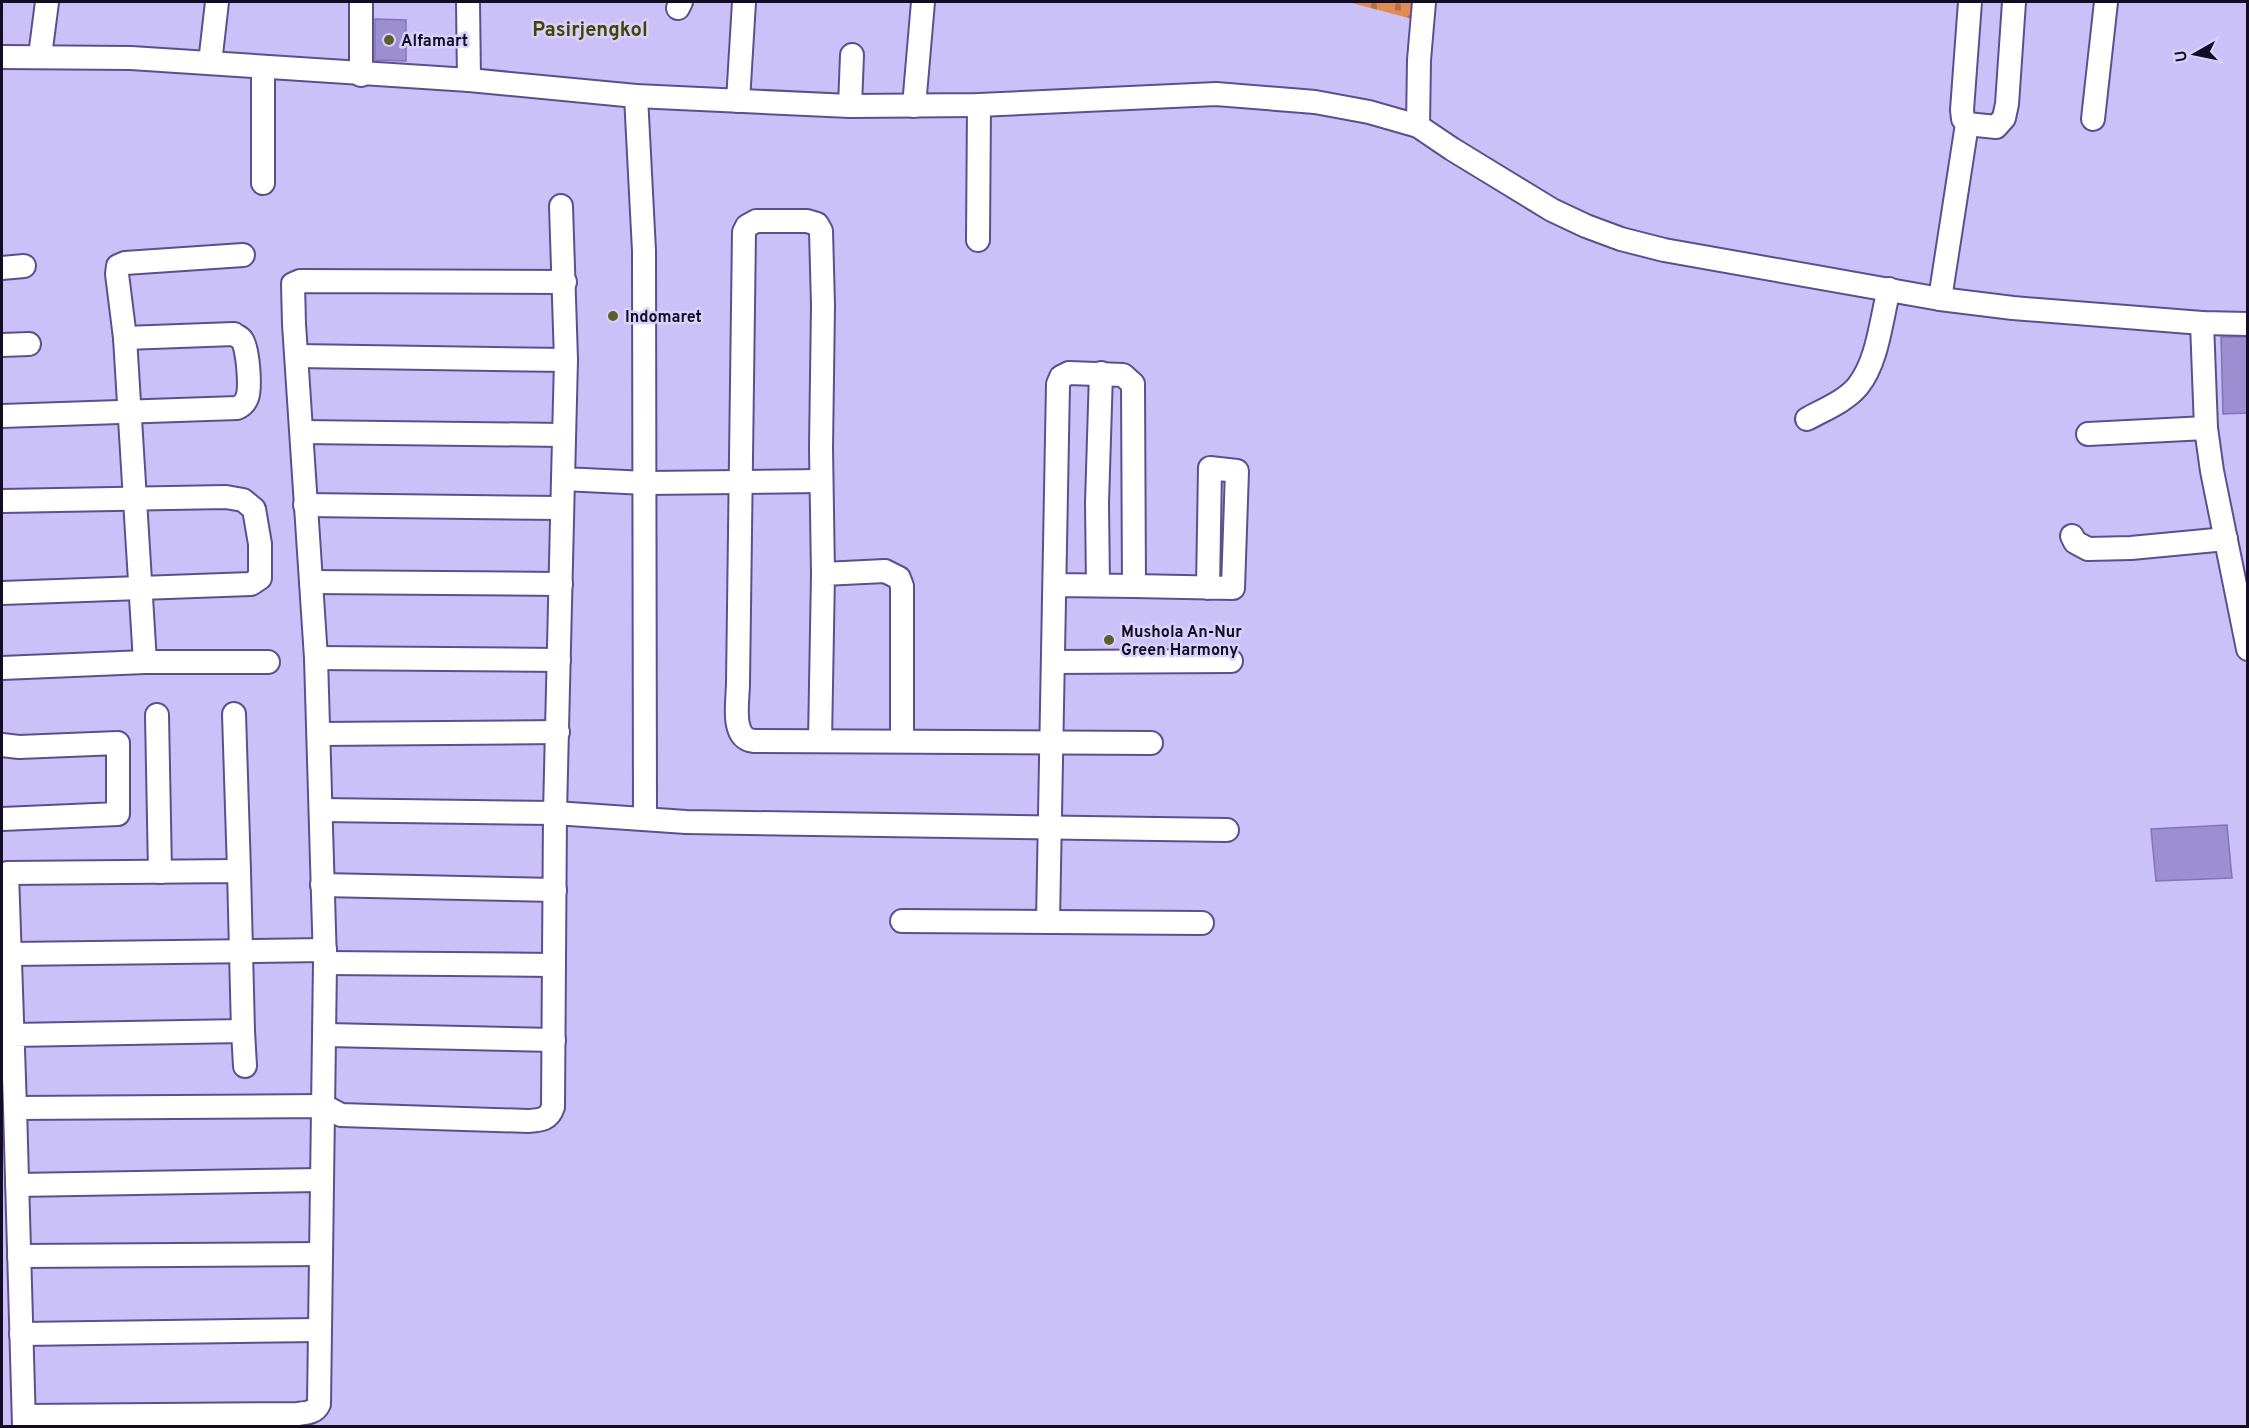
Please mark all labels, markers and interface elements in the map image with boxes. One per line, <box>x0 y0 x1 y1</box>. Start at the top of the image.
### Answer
district label: Pasirjengkol <box>532 18 648 44</box>
north arrow <box>2165 24 2225 84</box>
place label: Alfamart <box>401 32 468 52</box>
marker: Alfamart <box>382 33 396 47</box>
text: U <box>2171 49 2193 63</box>
place label: Indomaret <box>625 308 702 328</box>
marker: Indomaret <box>606 309 620 323</box>
place label: Mushola An-Nur Green Harmony <box>1121 623 1242 661</box>
marker: Mushola An-Nur Green Harmony <box>1102 633 1116 647</box>

